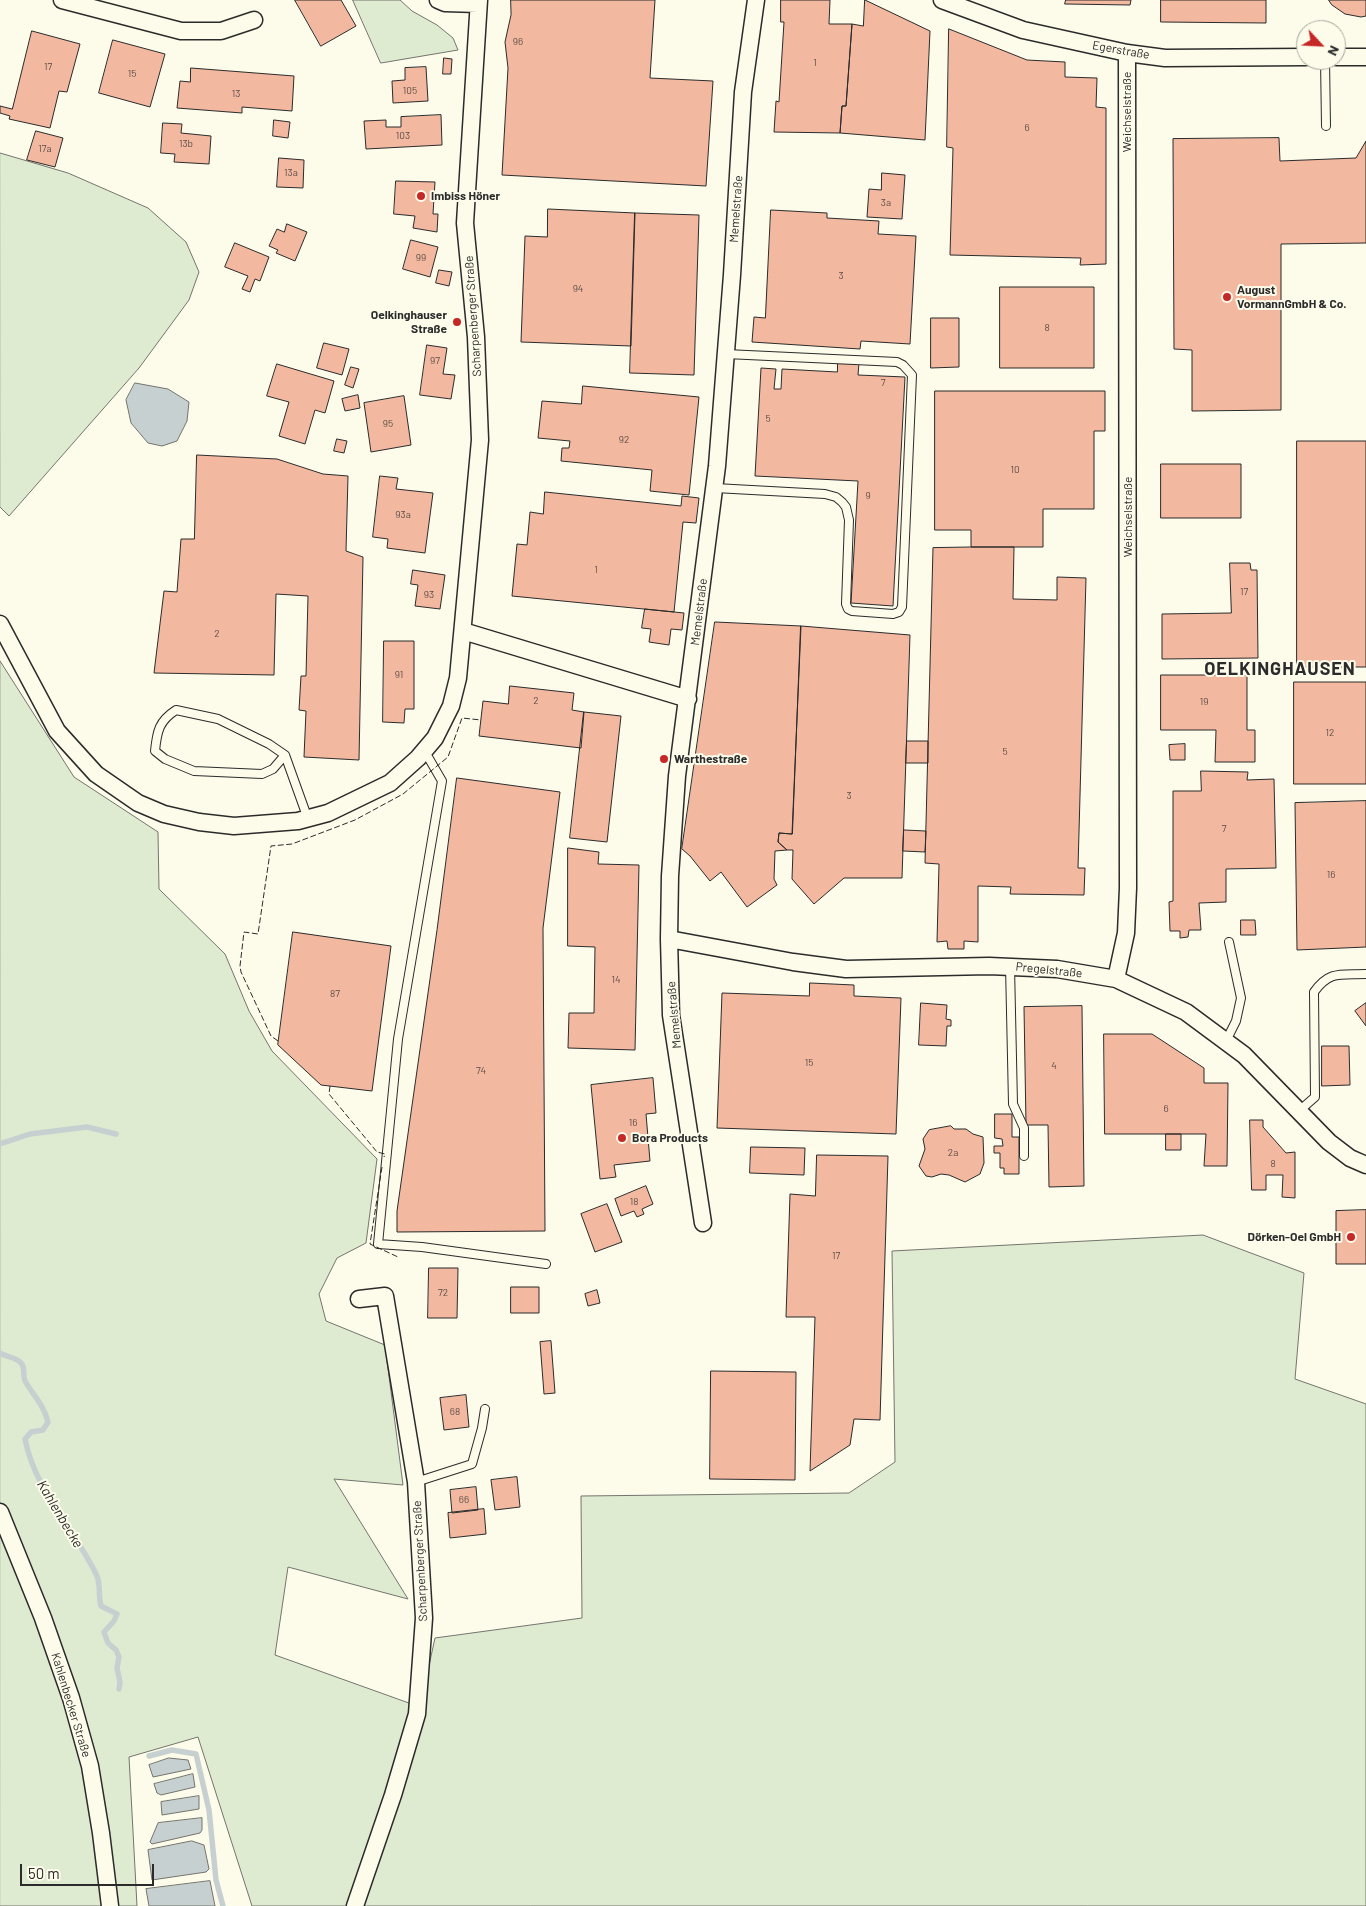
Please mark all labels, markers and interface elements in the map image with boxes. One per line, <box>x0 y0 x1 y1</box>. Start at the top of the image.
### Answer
north arrow <box>1296 20 1346 70</box>
house number: 96 <box>513 36 523 48</box>
street label: Egerstraße <box>1091 38 1151 62</box>
text: N <box>1324 43 1344 59</box>
house number: 1 <box>813 57 817 69</box>
house number: 17 <box>44 61 52 73</box>
house number: 15 <box>128 68 136 80</box>
street label: Weichselstraße <box>1120 72 1134 152</box>
house number: 105 <box>403 85 417 97</box>
house number: 13 <box>232 88 240 100</box>
house number: 6 <box>1024 122 1030 134</box>
house number: 103 <box>396 130 410 142</box>
house number: 13b <box>179 138 193 150</box>
house number: 17a <box>38 143 52 155</box>
house number: 13a <box>284 167 298 179</box>
street label: Memelstraße <box>726 175 746 243</box>
place label: Imbiss Höner <box>431 189 500 203</box>
marker: Imbiss Höner <box>415 190 427 202</box>
house number: 3a <box>881 197 891 209</box>
house number: 99 <box>416 252 426 264</box>
street label: Scharpenberger Straße <box>462 255 484 377</box>
house number: 3 <box>838 270 844 282</box>
house number: 94 <box>573 283 583 295</box>
place label: August VormannGmbH & Co. <box>1237 283 1346 311</box>
marker: August VormannGmbH & Co. <box>1221 291 1233 303</box>
place label: Oelkinghauser Straße <box>371 308 447 336</box>
marker: Oelkinghauser Straße <box>451 316 463 328</box>
house number: 8 <box>1044 322 1050 334</box>
house number: 97 <box>430 355 440 367</box>
house number: 7 <box>881 377 885 389</box>
house number: 5 <box>765 413 771 425</box>
house number: 95 <box>383 418 393 430</box>
house number: 92 <box>619 434 629 446</box>
house number: 10 <box>1010 464 1020 476</box>
street label: Weichselstraße <box>1121 477 1135 557</box>
house number: 9 <box>865 490 871 502</box>
house number: 93a <box>395 509 411 521</box>
house number: 1 <box>594 564 598 576</box>
street label: Memelstraße <box>688 578 710 646</box>
house number: 17 <box>1240 586 1248 598</box>
house number: 93 <box>424 589 434 601</box>
house number: 2 <box>214 628 220 640</box>
district label: OELKINGHAUSEN <box>1203 658 1357 680</box>
house number: 91 <box>395 669 403 681</box>
house number: 2 <box>533 695 539 707</box>
house number: 19 <box>1200 696 1208 708</box>
house number: 12 <box>1326 727 1334 739</box>
house number: 5 <box>1002 746 1008 758</box>
place label: Warthestraße <box>674 752 747 766</box>
marker: Warthestraße <box>658 753 670 765</box>
house number: 3 <box>846 790 852 802</box>
house number: 7 <box>1222 823 1226 835</box>
house number: 16 <box>1327 869 1335 881</box>
street label: Pregelstraße <box>1015 959 1083 981</box>
house number: 14 <box>611 974 621 986</box>
street label: Memelstraße <box>664 981 684 1049</box>
house number: 87 <box>330 988 340 1000</box>
house number: 15 <box>805 1057 813 1069</box>
house number: 4 <box>1051 1060 1057 1072</box>
house number: 74 <box>476 1065 486 1077</box>
house number: 6 <box>1163 1103 1169 1115</box>
house number: 16 <box>629 1117 637 1129</box>
place label: Bora Products <box>632 1131 708 1145</box>
marker: Bora Products <box>616 1132 628 1144</box>
house number: 2a <box>948 1147 958 1159</box>
house number: 8 <box>1270 1158 1276 1170</box>
house number: 18 <box>630 1196 638 1208</box>
place label: Dörken-Oel GmbH <box>1248 1230 1341 1244</box>
marker: Dörken-Oel GmbH <box>1345 1231 1357 1243</box>
house number: 17 <box>832 1250 840 1262</box>
house number: 72 <box>438 1287 448 1299</box>
house number: 68 <box>450 1406 460 1418</box>
water label: Kahlenbecke <box>33 1477 87 1551</box>
house number: 66 <box>459 1494 469 1506</box>
street label: Scharpenberger Straße <box>410 1500 430 1622</box>
street label: Kahlenbecker Straße <box>48 1651 94 1759</box>
scale bar <box>22 1854 156 1886</box>
text: 50 m <box>28 1864 60 1882</box>

